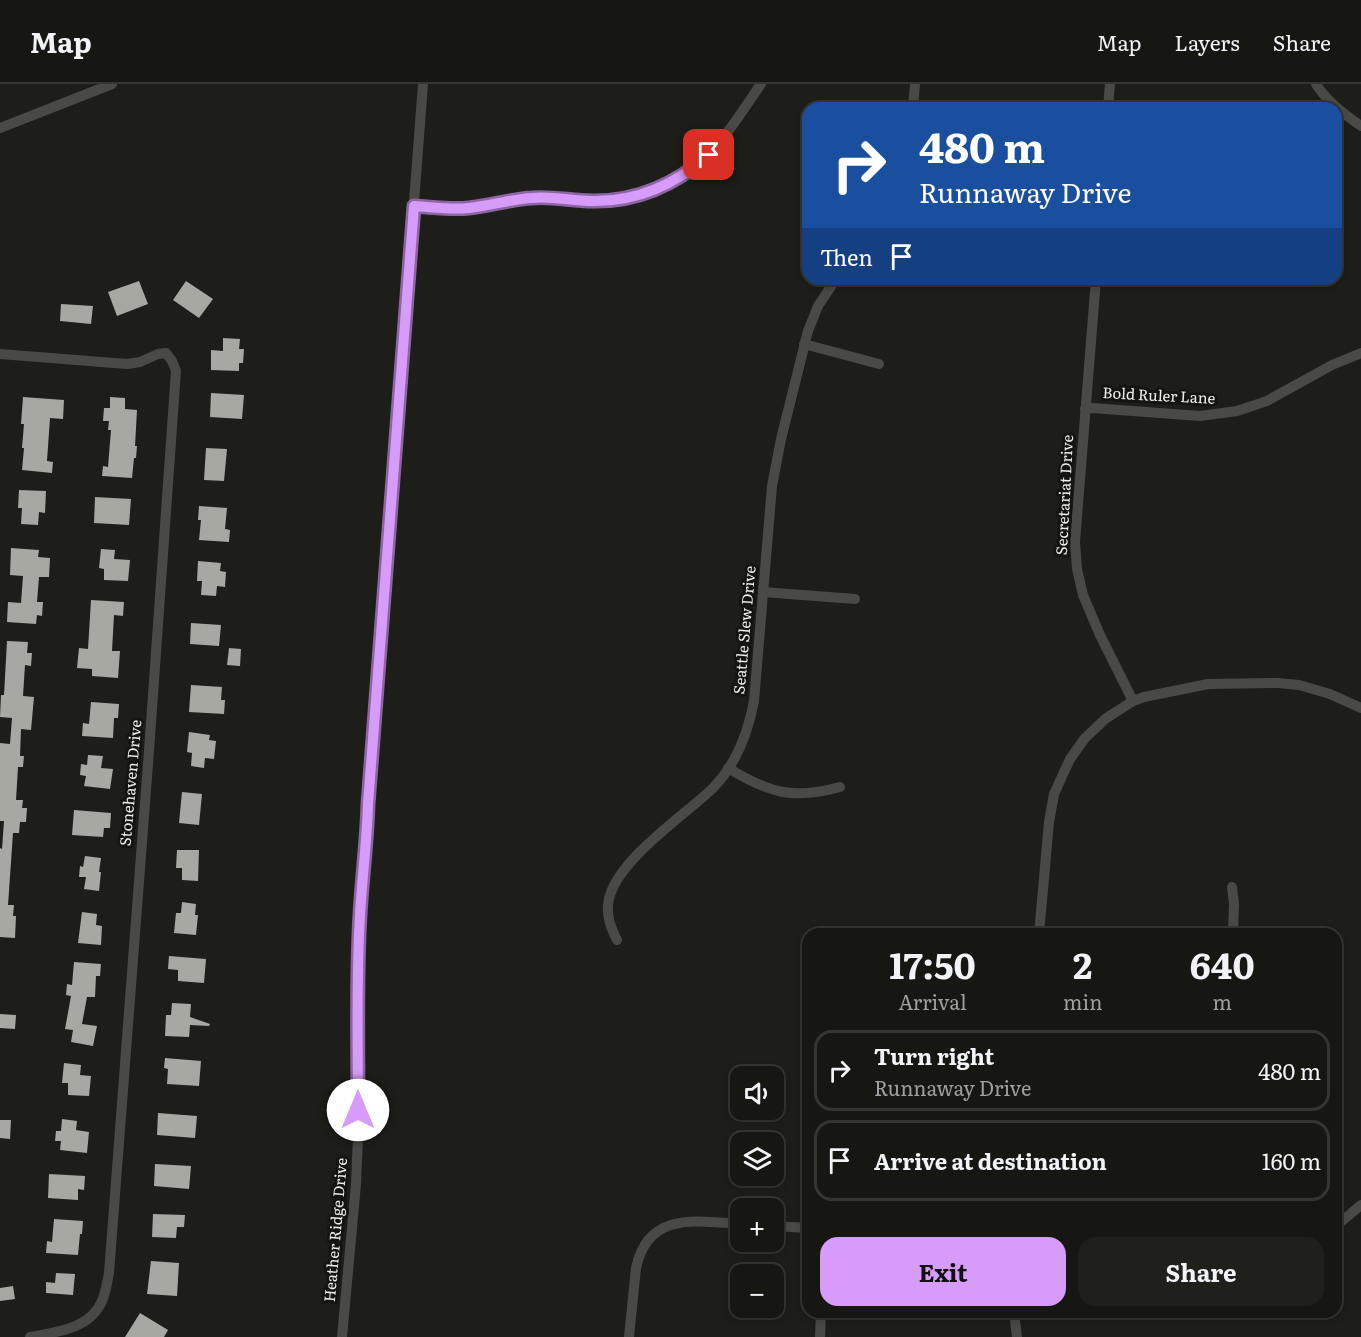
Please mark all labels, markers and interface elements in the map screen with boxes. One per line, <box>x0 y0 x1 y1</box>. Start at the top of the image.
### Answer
text: Map <box>30 20 92 62</box>
text: Map <box>1097 26 1142 57</box>
text: Layers <box>1175 26 1240 57</box>
text: Share <box>1273 26 1331 57</box>
text: 480 m <box>919 114 1045 176</box>
icon: right <box>820 126 898 204</box>
pin <box>683 129 734 180</box>
icon: arrive <box>692 138 725 171</box>
text: Runnaway Drive <box>919 171 1131 211</box>
text: Then <box>820 240 873 273</box>
icon: arrive <box>885 240 918 273</box>
street label: Bold Ruler Lane <box>1102 380 1216 409</box>
street label: Secretariat Drive <box>1049 434 1078 556</box>
street label: Seattle Slew Drive <box>726 564 761 695</box>
street label: Stonehaven Drive <box>113 719 147 847</box>
text: 17:50 <box>889 937 976 990</box>
text: 2 <box>1073 937 1092 990</box>
text: 640 <box>1190 937 1255 990</box>
text: Arrival <box>898 986 967 1016</box>
text: min <box>1063 986 1102 1016</box>
text: m <box>1212 986 1232 1016</box>
text: Turn right <box>874 1039 994 1072</box>
icon: right <box>823 1054 856 1087</box>
text: 480 m <box>1258 1054 1321 1087</box>
map controls <box>730 1066 784 1318</box>
button: sound <box>730 1066 784 1120</box>
text: Runnaway Drive <box>874 1072 1031 1102</box>
position arrow <box>326 1078 390 1142</box>
button: layers <box>730 1132 784 1186</box>
icon: arrive <box>823 1144 856 1177</box>
text: Arrive at destination <box>874 1144 1107 1177</box>
text: 160 m <box>1262 1144 1321 1177</box>
street label: Heather Ridge Drive <box>317 1157 352 1303</box>
button: + <box>730 1198 784 1252</box>
button: Exit <box>820 1237 1066 1306</box>
button: Share <box>1078 1237 1324 1306</box>
button: − <box>730 1264 784 1318</box>

